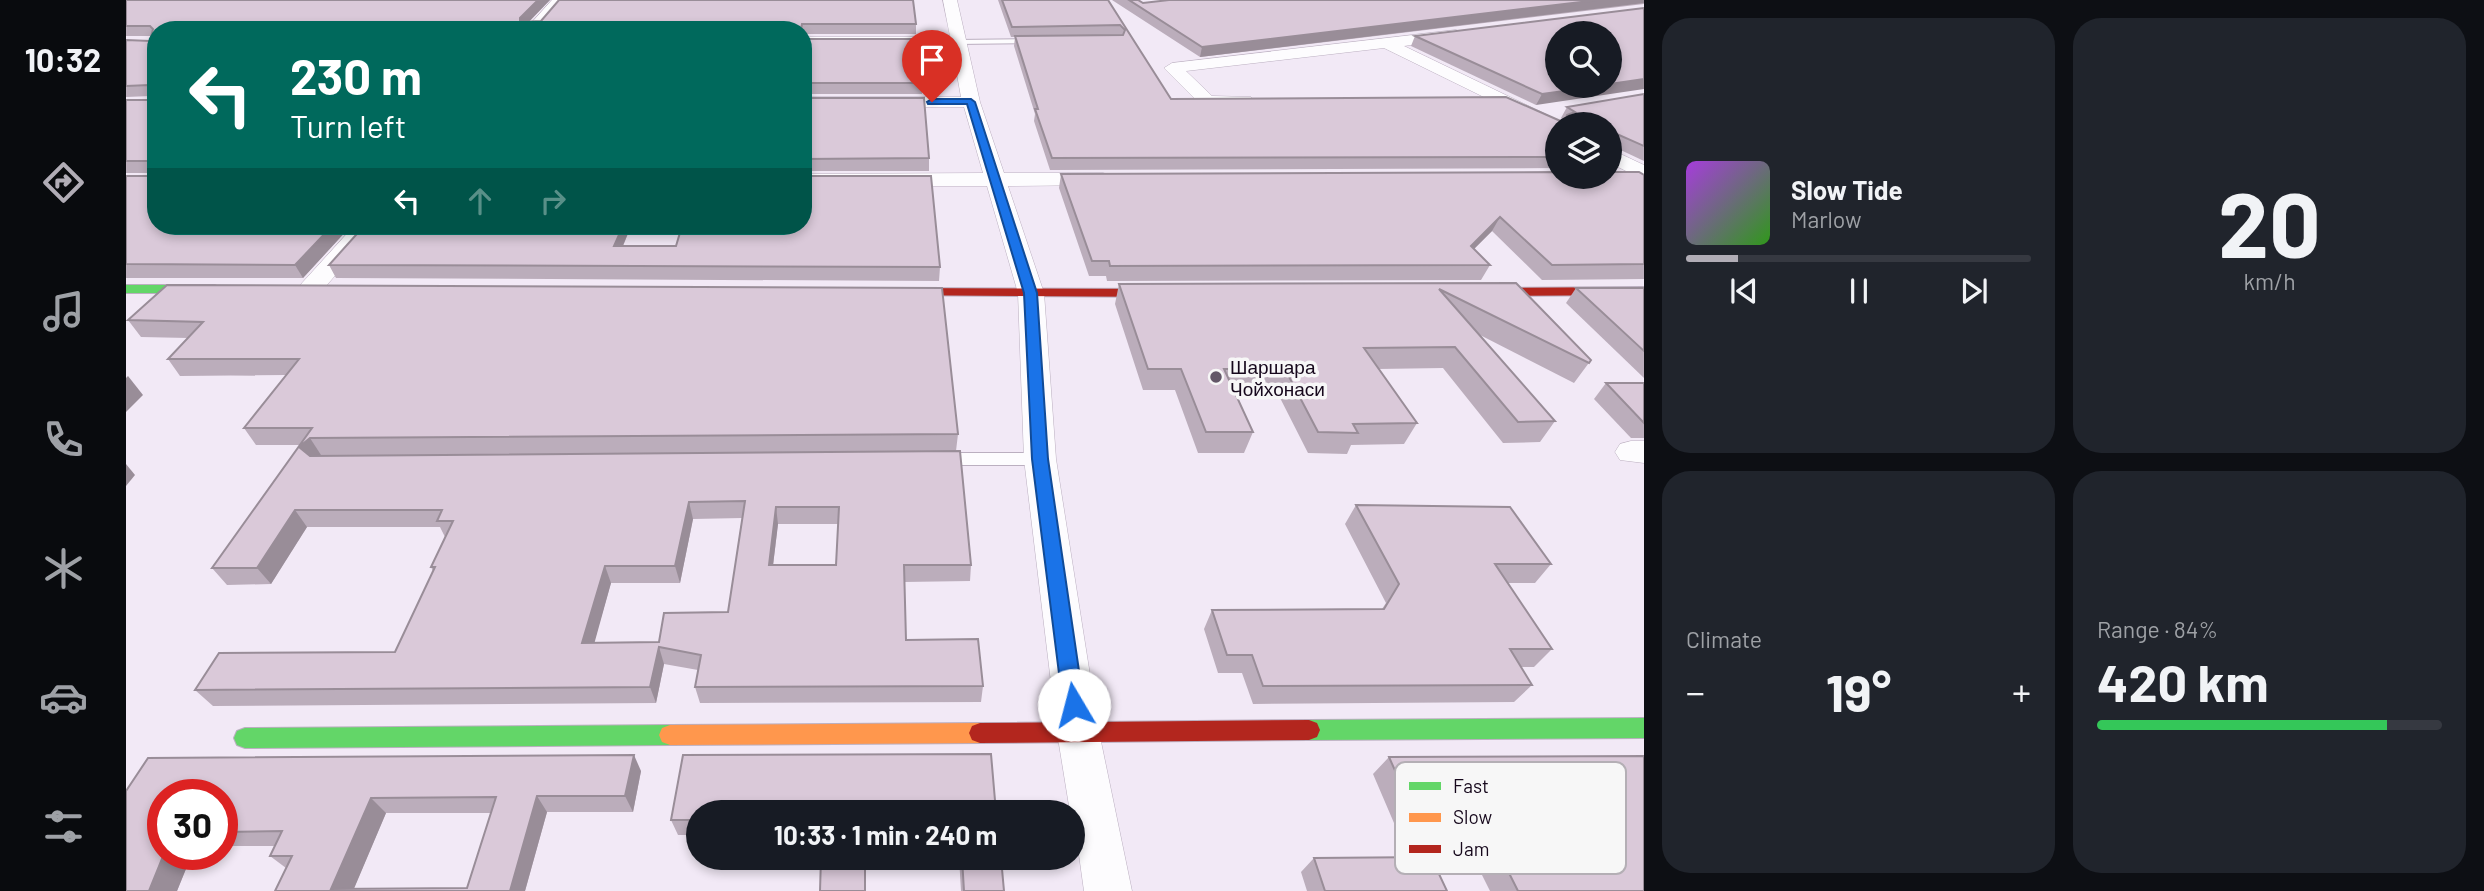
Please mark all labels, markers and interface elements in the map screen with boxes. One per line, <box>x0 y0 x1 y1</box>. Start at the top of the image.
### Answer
map controls <box>1545 21 1622 189</box>
button: search <box>1545 21 1622 98</box>
pin <box>902 30 962 102</box>
text: 10:32 <box>25 40 101 78</box>
icon: arrive <box>913 41 951 79</box>
text: 230 m <box>290 46 422 105</box>
icon: left <box>175 49 266 140</box>
text: Turn left <box>290 106 407 144</box>
button: layers <box>1545 112 1622 189</box>
icon: directions <box>39 158 88 207</box>
text: 20 <box>2218 167 2321 276</box>
text: Slow Tide <box>1791 174 1903 205</box>
icon: left <box>388 182 426 220</box>
icon: ahead <box>461 182 499 220</box>
icon: right <box>534 182 572 220</box>
text: Marlow <box>1791 205 1862 233</box>
text: km/h <box>2243 267 2296 295</box>
icon: previous <box>1725 272 1763 310</box>
icon: pause <box>1840 272 1878 310</box>
icon: next <box>1955 272 1993 310</box>
icon: music <box>39 287 88 336</box>
place label: Шаршара Чойхонаси <box>1230 355 1325 400</box>
marker: Шаршара Чойхонаси <box>1208 369 1224 385</box>
icon: phone <box>39 415 88 464</box>
icon: climate <box>39 544 88 593</box>
text: Range · 84% <box>2097 615 2218 643</box>
text: Climate <box>1686 625 1762 653</box>
text: 420 km <box>2097 650 2269 712</box>
text: 19° <box>1826 660 1891 722</box>
position arrow <box>1037 668 1111 742</box>
text: − <box>1686 668 1705 714</box>
text: + <box>2012 668 2031 714</box>
icon: car <box>39 673 88 722</box>
legend <box>1395 762 1626 874</box>
text: Fast <box>1453 774 1489 797</box>
speed limit sign: 30 <box>147 779 238 870</box>
icon: filters <box>39 802 88 851</box>
text: Slow <box>1453 805 1492 828</box>
text: 10:33 · 1 min · 240 m <box>774 819 997 850</box>
text: Jam <box>1453 837 1489 860</box>

